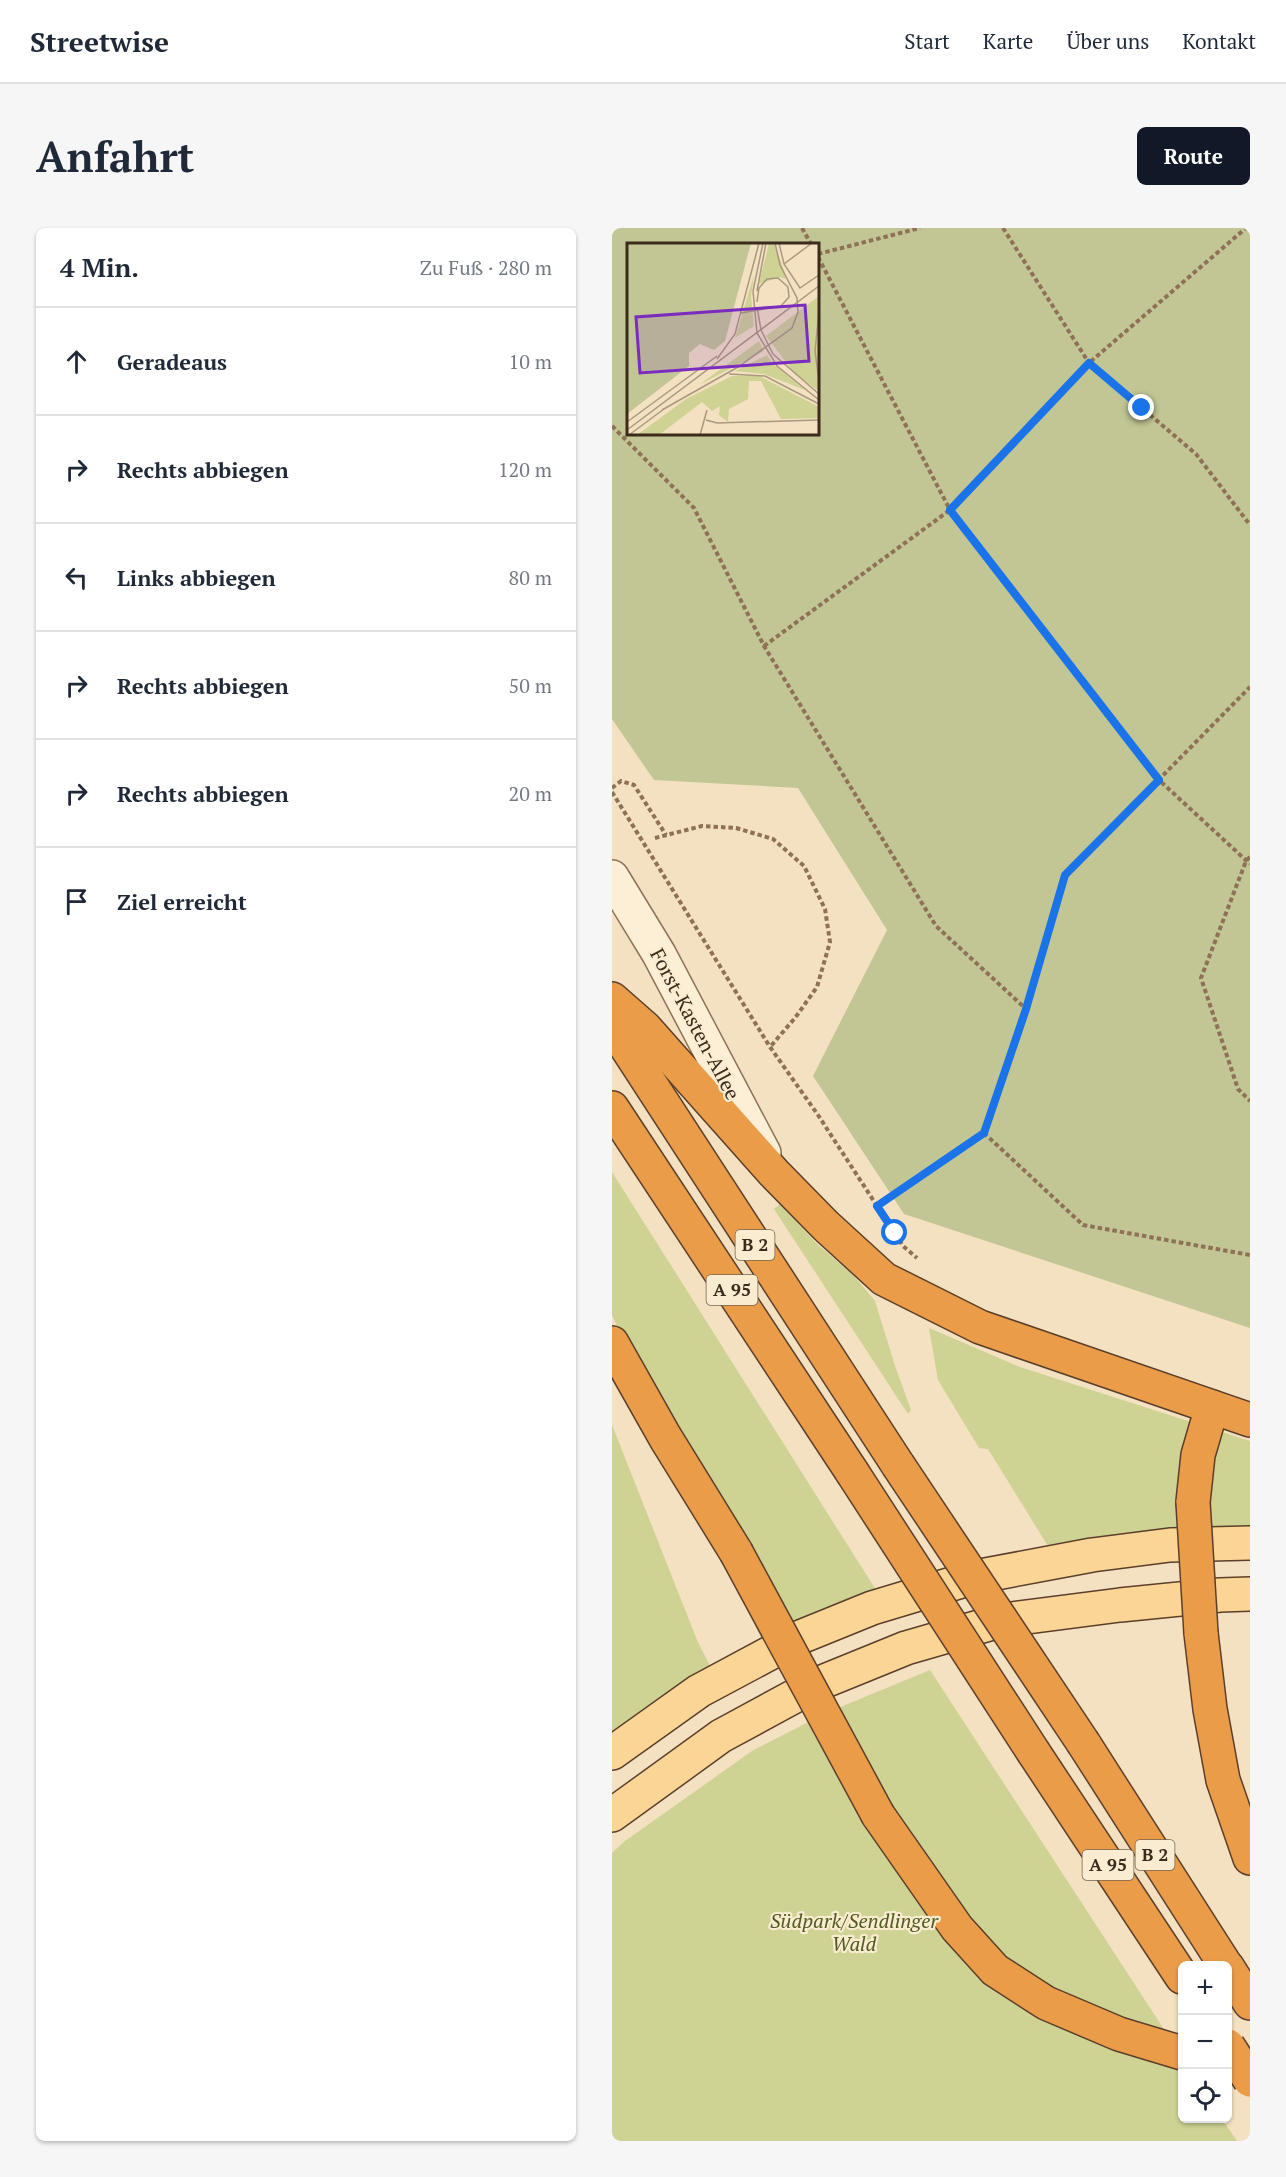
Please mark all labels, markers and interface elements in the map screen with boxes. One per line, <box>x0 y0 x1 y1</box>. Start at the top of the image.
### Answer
text: Streetwise <box>30 23 169 60</box>
text: Start <box>904 27 950 55</box>
text: Karte <box>983 27 1033 55</box>
text: Über uns <box>1066 27 1149 55</box>
text: Kontakt <box>1182 27 1256 55</box>
button: Route <box>1137 127 1250 185</box>
text: Anfahrt <box>36 128 194 184</box>
inset map <box>627 243 819 435</box>
text: 4 Min. <box>60 250 139 284</box>
text: Zu Fuß · 280 m <box>420 254 552 281</box>
icon: ahead <box>60 345 93 378</box>
text: Geradeaus <box>117 347 227 376</box>
text: 10 m <box>509 348 552 375</box>
route end <box>1128 394 1154 420</box>
icon: right <box>60 453 93 486</box>
text: Rechts abbiegen <box>117 455 289 484</box>
text: 120 m <box>498 456 552 483</box>
icon: left <box>60 561 93 594</box>
text: Links abbiegen <box>117 563 276 592</box>
text: 80 m <box>509 564 552 591</box>
icon: right <box>60 669 93 702</box>
text: Rechts abbiegen <box>117 671 289 700</box>
text: 50 m <box>509 672 552 699</box>
icon: right <box>60 777 93 810</box>
text: Rechts abbiegen <box>117 779 289 808</box>
text: 20 m <box>509 780 552 807</box>
icon: arrive <box>60 885 93 918</box>
text: Ziel erreicht <box>117 887 247 916</box>
street label: Forst-Kasten-Allee <box>644 943 747 1104</box>
route start <box>881 1219 907 1245</box>
road number: B 2 <box>736 1230 774 1260</box>
road number: A 95 <box>706 1275 758 1305</box>
road number: B 2 <box>1136 1840 1174 1870</box>
road number: A 95 <box>1082 1850 1134 1880</box>
park label: Südpark/Sendlinger Wald <box>770 1907 939 1957</box>
map controls <box>1178 1961 1232 2123</box>
button: + <box>1178 1961 1232 2015</box>
button: − <box>1178 2015 1232 2069</box>
button: locate <box>1178 2069 1232 2123</box>

